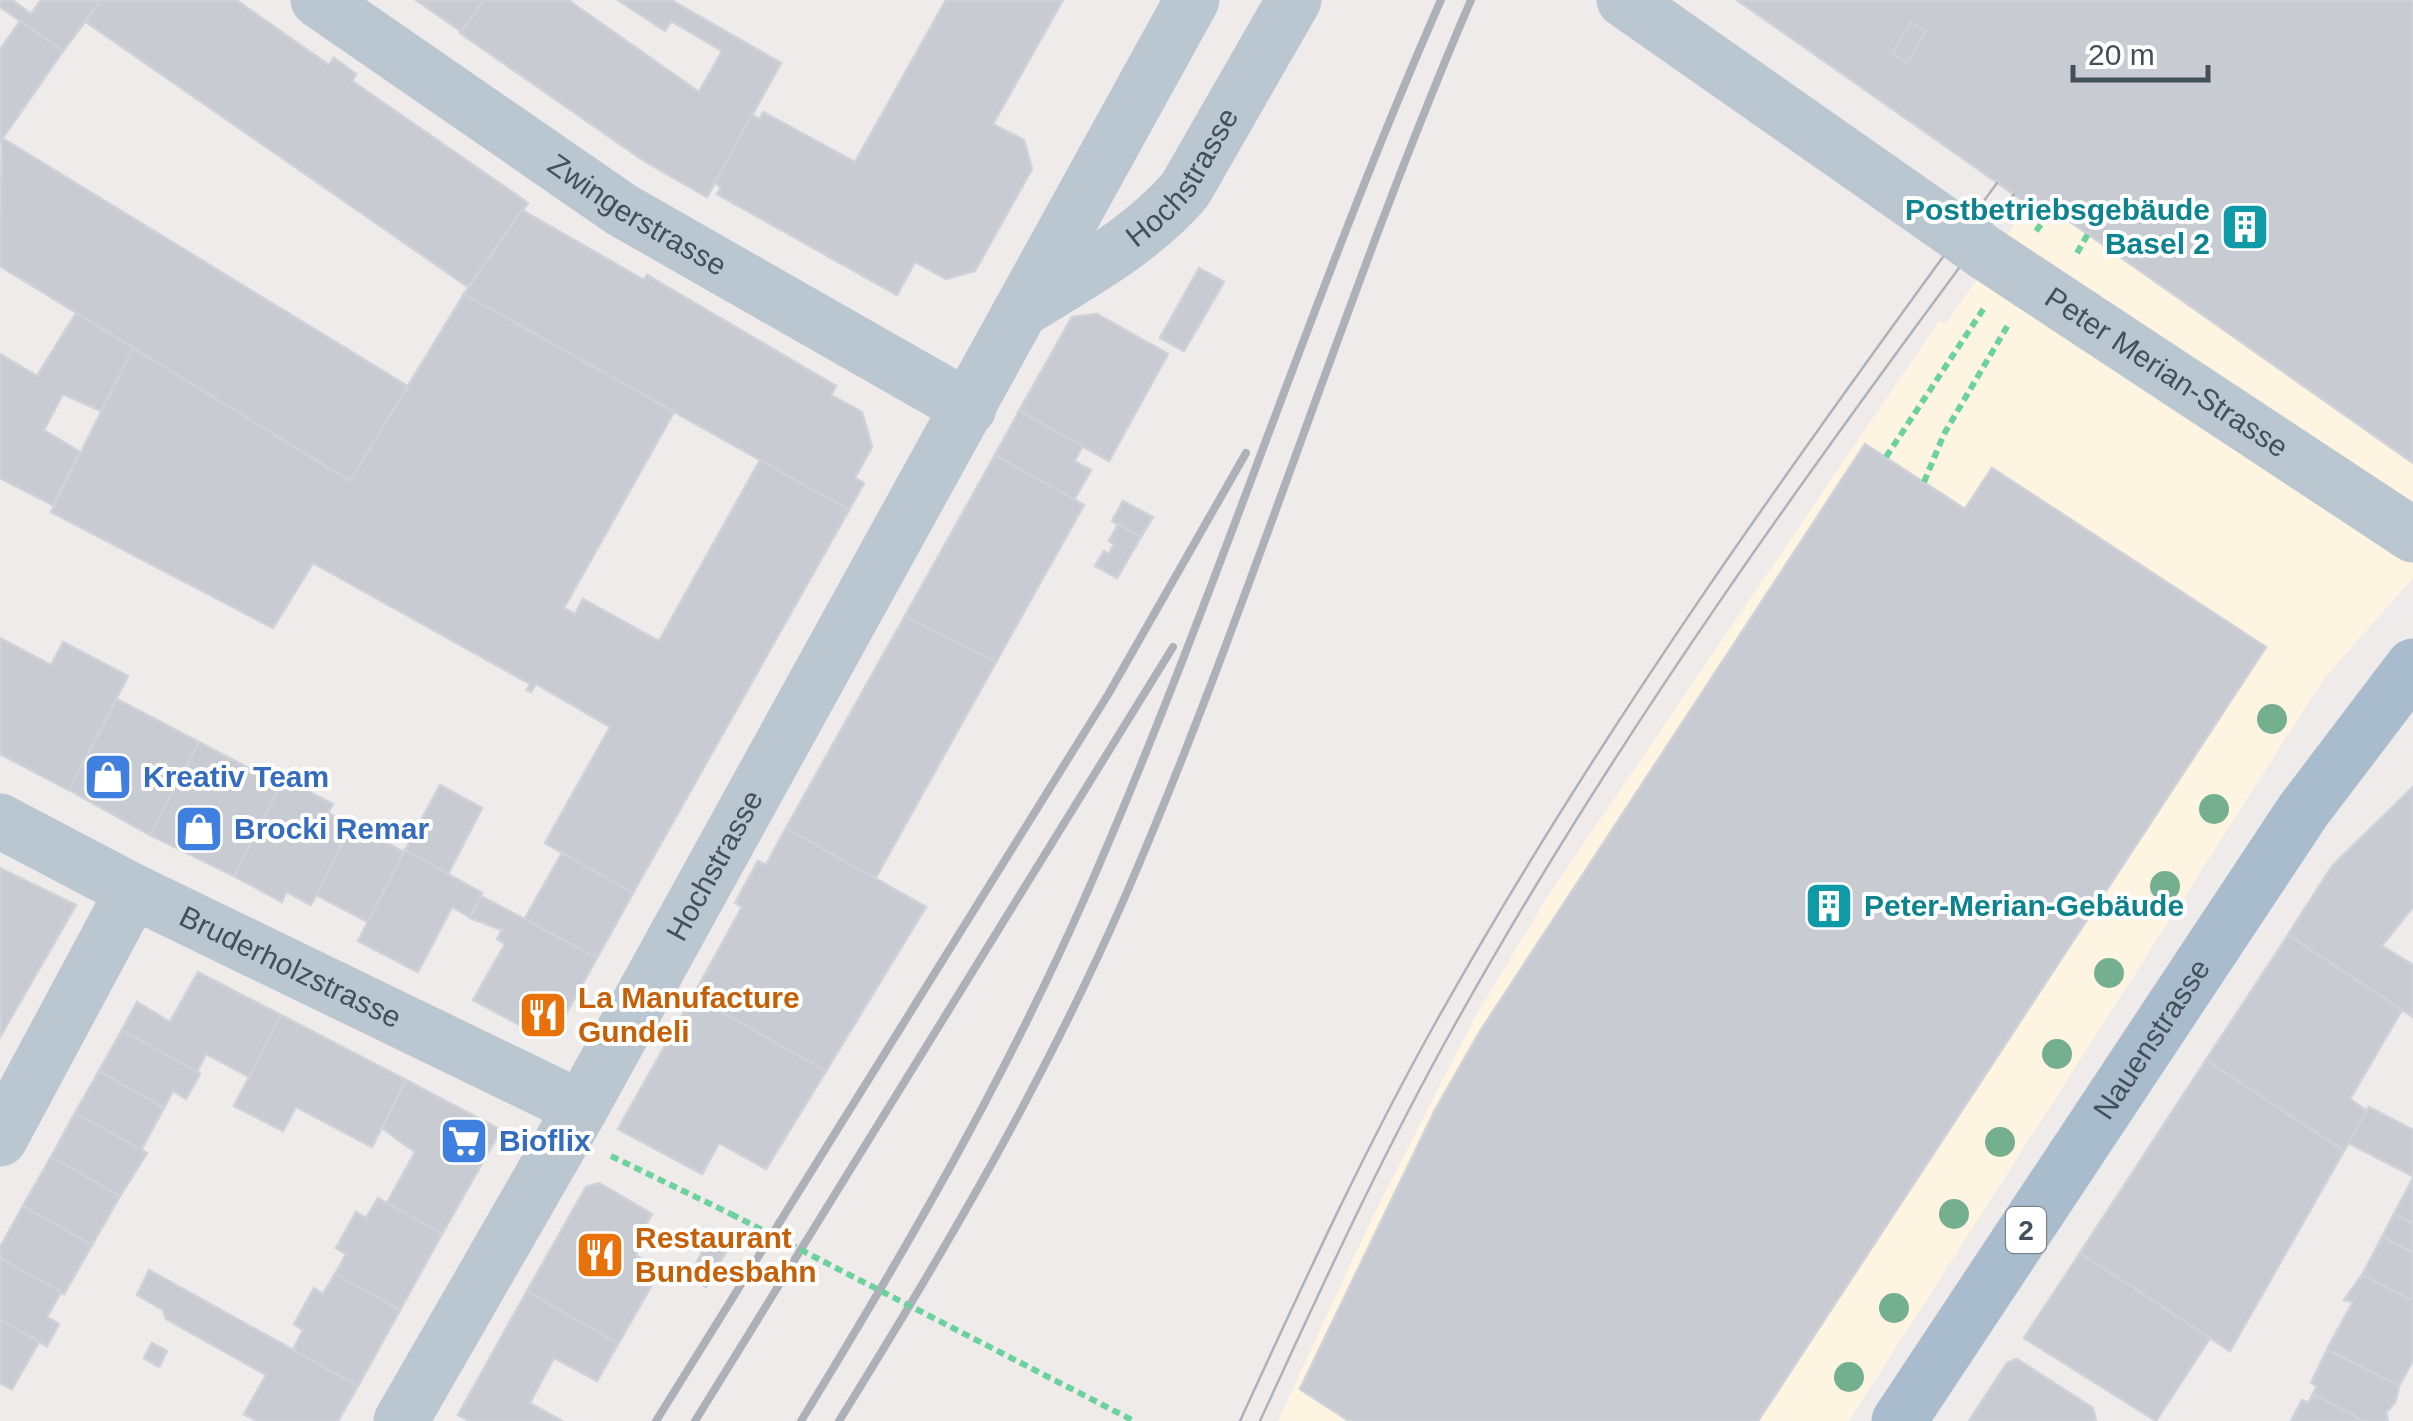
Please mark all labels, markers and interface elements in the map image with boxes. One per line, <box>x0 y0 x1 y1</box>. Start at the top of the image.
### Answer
scale bar <box>2073 20 2208 82</box>
text: 20 m <box>2088 38 2155 71</box>
street label: Hochstrasse <box>1119 102 1245 253</box>
street label: Zwingerstrasse <box>542 147 732 282</box>
place label: Postbetriebsgebäude Basel 2 <box>1905 193 2210 260</box>
building icon: Postbetriebsgebäude Basel 2 <box>2219 201 2271 253</box>
street label: Peter Merian-Strasse <box>2039 280 2294 464</box>
shop icon: Kreativ Team <box>82 751 134 803</box>
place label: Kreativ Team <box>143 760 329 793</box>
street label: Hochstrasse <box>660 784 769 946</box>
shop icon: Brocki Remar <box>173 803 225 855</box>
place label: Brocki Remar <box>234 812 429 845</box>
building icon: Peter-Merian-Gebäude <box>1803 880 1855 932</box>
place label: Peter-Merian-Gebäude <box>1864 889 2184 922</box>
street label: Bruderholzstrasse <box>174 899 406 1034</box>
street label: Nauenstrasse <box>2087 953 2216 1125</box>
place label: La Manufacture Gundeli <box>578 981 800 1048</box>
restaurant icon: La Manufacture Gundeli <box>517 989 569 1041</box>
supermarket icon: Bioflix <box>438 1115 490 1167</box>
place label: Bioflix <box>499 1124 591 1157</box>
road number: 2 <box>2006 1207 2046 1253</box>
place label: Restaurant Bundesbahn <box>635 1221 817 1288</box>
restaurant icon: Restaurant Bundesbahn <box>574 1229 626 1281</box>

